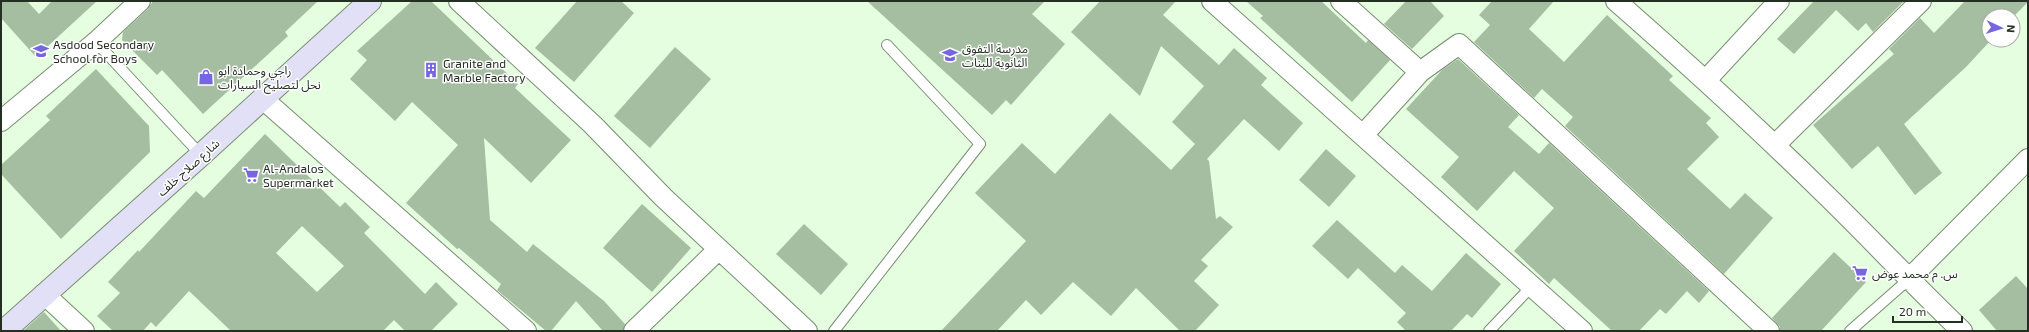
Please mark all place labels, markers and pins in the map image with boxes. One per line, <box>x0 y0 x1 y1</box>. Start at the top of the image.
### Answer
place label: Asdood Secondary School for Boys <box>53 37 155 65</box>
place label: مدرسة التفوق الثانوية للبنات <box>962 41 1028 70</box>
school or university icon: Asdood Secondary School for Boys <box>32 42 50 60</box>
school or university icon: مدرسة التفوق الثانوية للبنات <box>941 46 959 64</box>
place label: Granite and Marble Factory <box>443 56 526 84</box>
building icon: Granite and Marble Factory <box>422 61 440 79</box>
place label: راجي وحمادة ابو نحل لتصليح السيارات <box>218 63 321 94</box>
shop icon: راجي وحمادة ابو نحل لتصليح السيارات <box>197 68 215 86</box>
place label: Al-Andalos Supermarket <box>263 161 334 189</box>
supermarket icon: Al-Andalos Supermarket <box>242 166 260 184</box>
supermarket icon: س. م محمد عوض <box>1851 264 1869 282</box>
place label: س. م محمد عوض <box>1872 266 1958 283</box>

